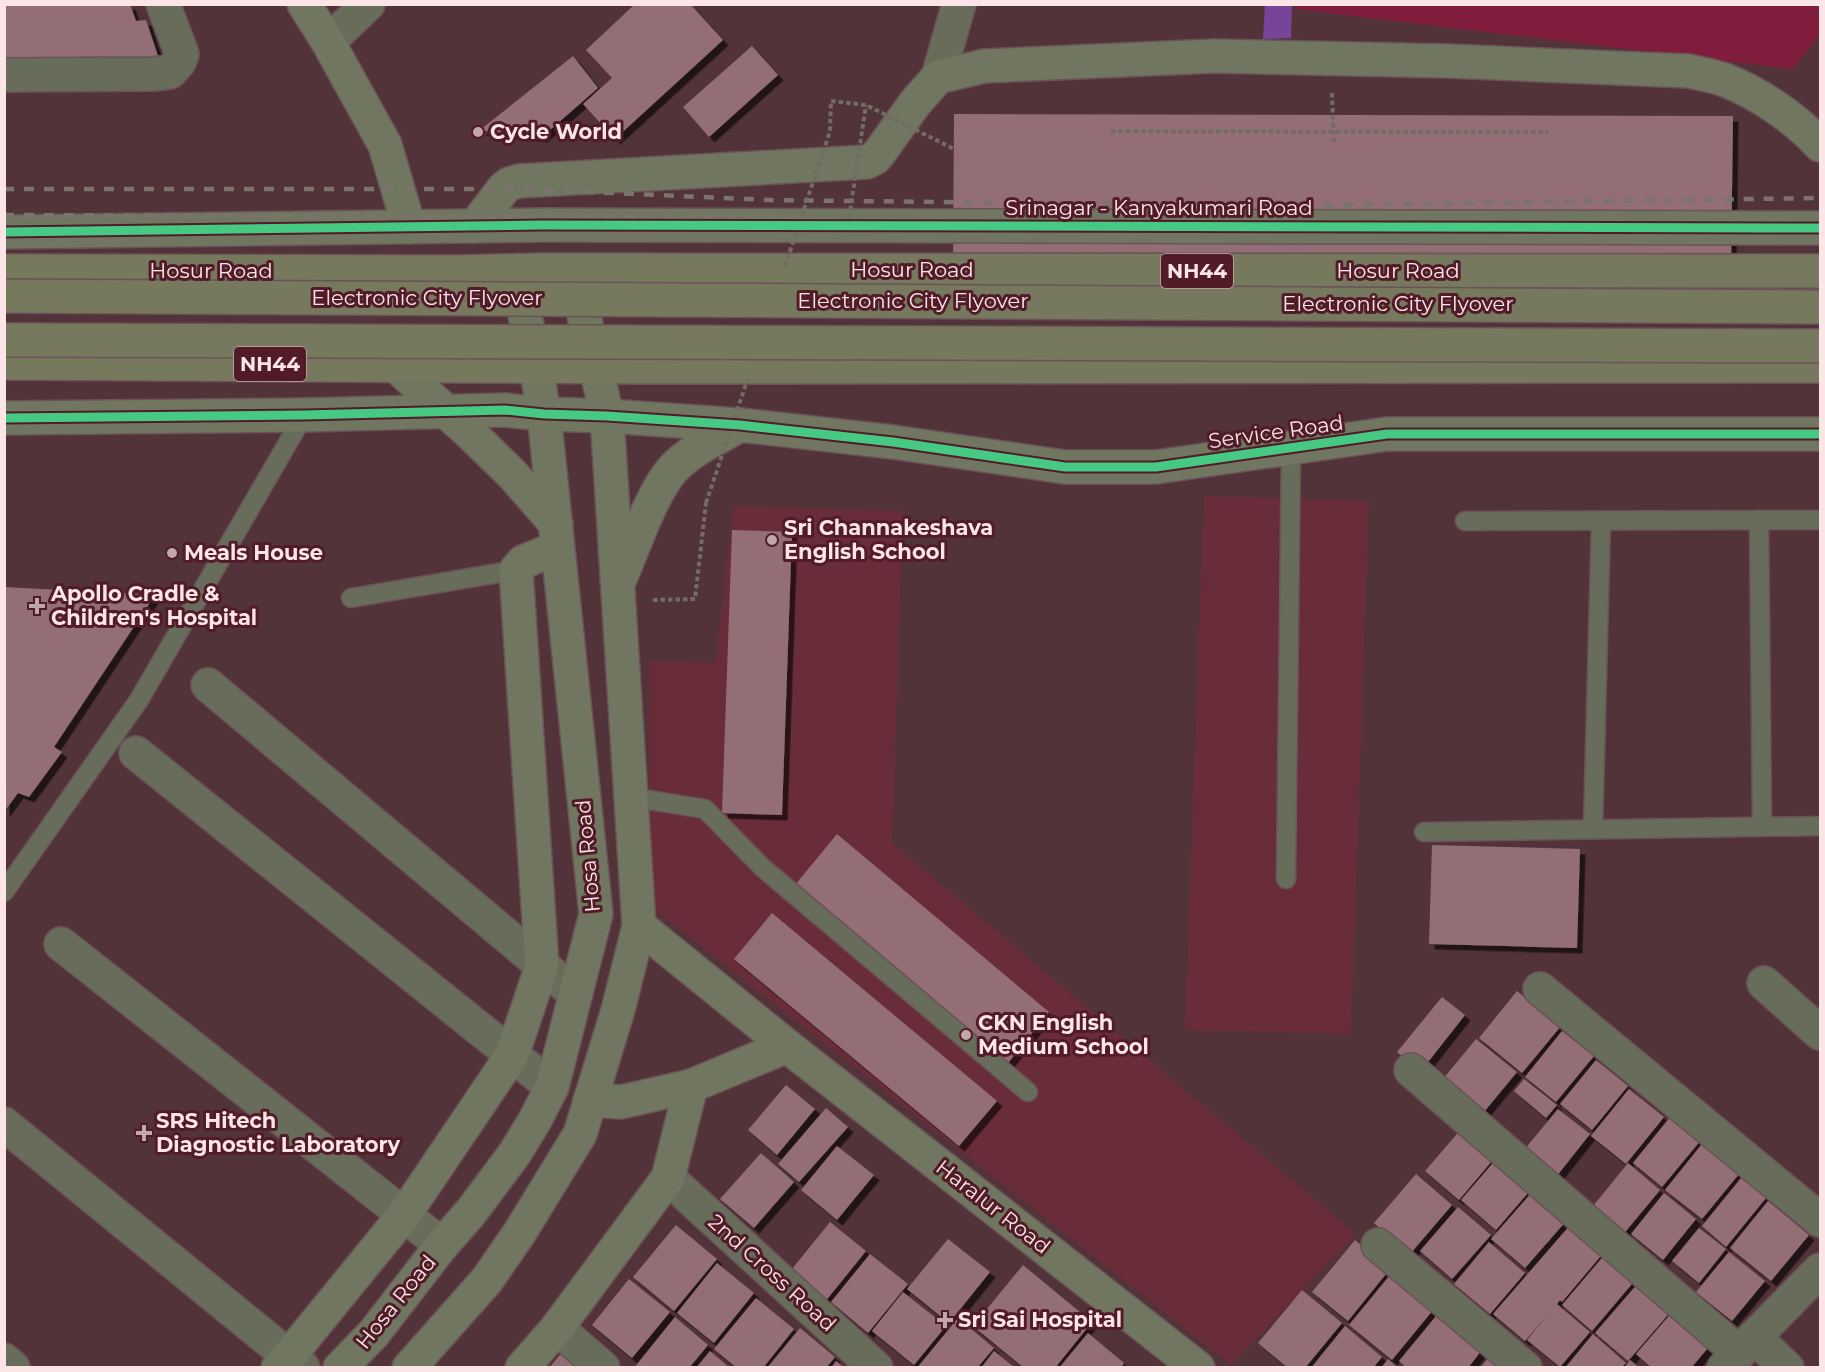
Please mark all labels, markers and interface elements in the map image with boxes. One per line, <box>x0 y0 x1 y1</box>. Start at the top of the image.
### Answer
place label: Cycle World <box>490 119 622 144</box>
marker: Cycle World <box>471 125 485 139</box>
street label: Srinagar - Kanyakumari Road <box>1005 195 1313 220</box>
road number: NH44 <box>1161 254 1233 288</box>
street label: Hosur Road <box>850 257 974 282</box>
street label: Hosur Road <box>149 258 273 283</box>
street label: Hosur Road <box>1336 258 1460 283</box>
street label: Electronic City Flyover <box>311 285 543 310</box>
street label: Electronic City Flyover <box>797 288 1029 313</box>
street label: Electronic City Flyover <box>1282 291 1514 316</box>
road number: NH44 <box>234 347 306 381</box>
street label: Service Road <box>1207 410 1345 453</box>
place label: Sri Channakeshava English School <box>784 515 993 564</box>
marker: Sri Channakeshava English School <box>765 533 779 547</box>
place label: Meals House <box>184 540 323 565</box>
marker: Meals House <box>165 546 179 560</box>
place label: Apollo Cradle & Children's Hospital <box>50 581 257 630</box>
marker: Apollo Cradle & Children's Hospital <box>28 597 46 615</box>
street label: Hosa Road <box>570 799 605 914</box>
place label: CKN English Medium School <box>978 1010 1149 1059</box>
marker: CKN English Medium School <box>959 1028 973 1042</box>
place label: SRS Hitech Diagnostic Laboratory <box>156 1108 400 1157</box>
marker: SRS Hitech Diagnostic Laboratory <box>137 1126 151 1140</box>
street label: Haralur Road <box>931 1154 1055 1259</box>
street label: 2nd Cross Road <box>703 1209 841 1336</box>
street label: Hosa Road <box>350 1250 441 1354</box>
place label: Sri Sai Hospital <box>958 1307 1122 1332</box>
marker: Sri Sai Hospital <box>936 1311 954 1329</box>

